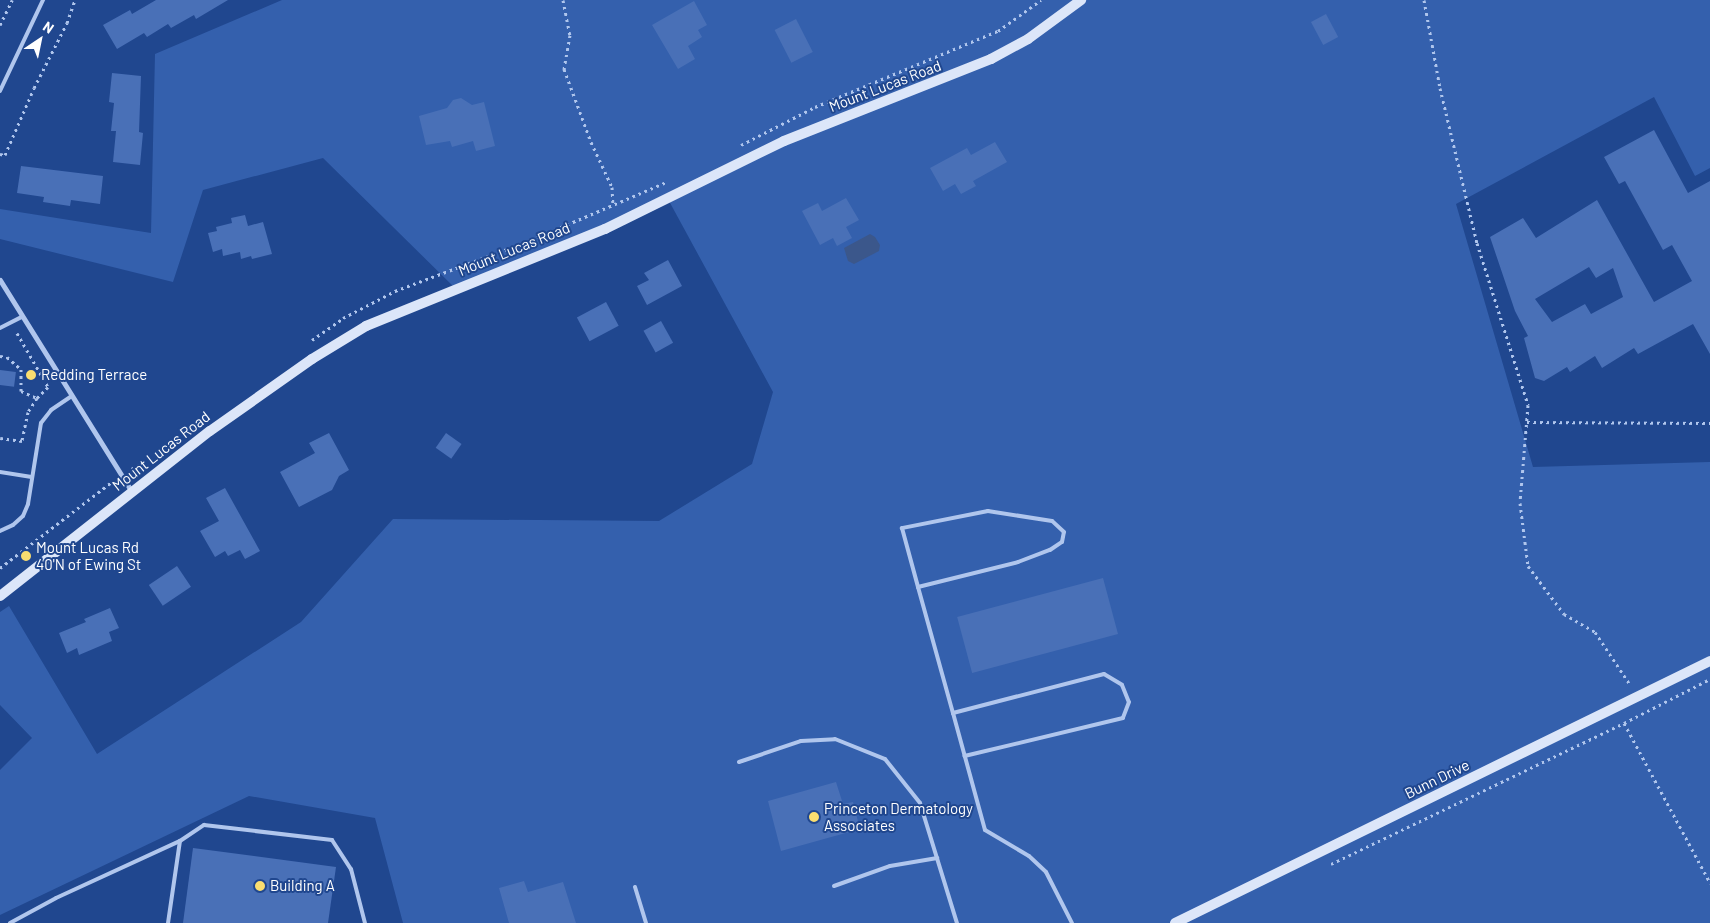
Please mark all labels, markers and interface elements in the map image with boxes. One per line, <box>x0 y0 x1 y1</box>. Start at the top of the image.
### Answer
north arrow <box>15 15 65 65</box>
text: N <box>40 17 57 37</box>
street label: Mount Lucas Road <box>826 56 944 116</box>
street label: Mount Lucas Road <box>456 218 572 280</box>
place label: Redding Terrace <box>41 366 147 384</box>
marker: Redding Terrace <box>25 369 37 381</box>
street label: Mount Lucas Road <box>109 407 213 495</box>
place label: Mount Lucas Rd 40'N of Ewing St <box>36 538 141 573</box>
marker: Mount Lucas Rd 40'N of Ewing St <box>20 550 32 562</box>
street label: Bunn Drive <box>1402 756 1472 802</box>
place label: Princeton Dermatology Associates <box>824 799 973 834</box>
marker: Princeton Dermatology Associates <box>808 811 820 823</box>
place label: Building A <box>270 877 335 895</box>
marker: Building A <box>254 880 266 892</box>

